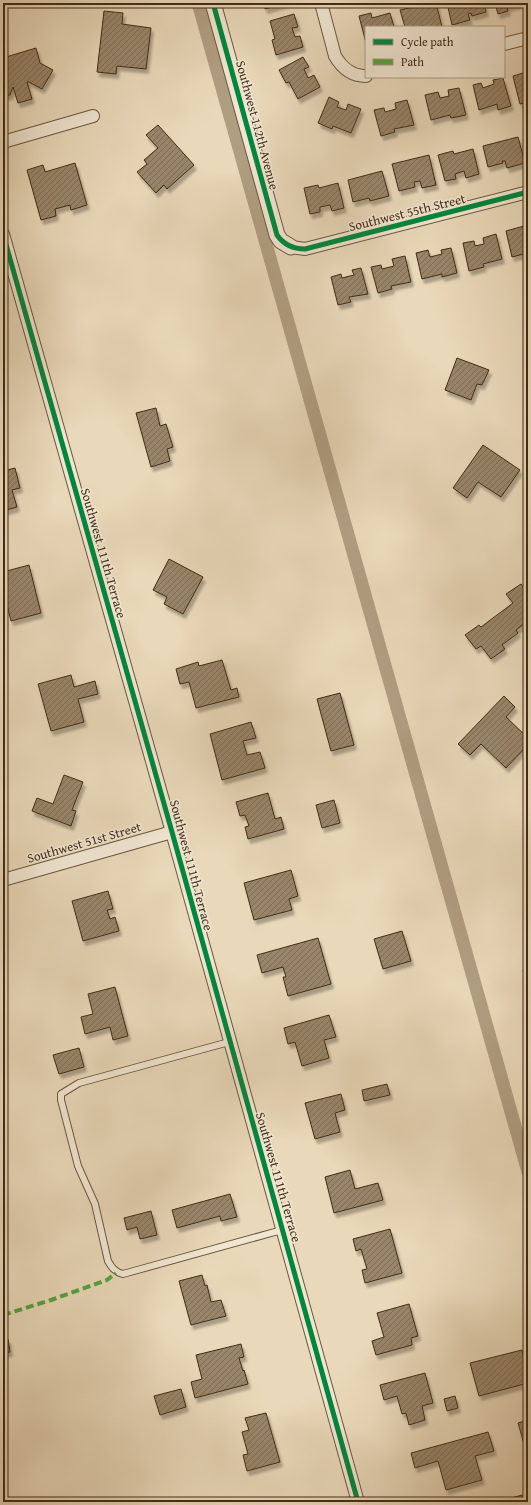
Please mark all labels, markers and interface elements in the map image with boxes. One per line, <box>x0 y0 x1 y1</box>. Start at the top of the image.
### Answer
legend <box>365 26 505 78</box>
text: Cycle path <box>401 33 454 50</box>
text: Path <box>401 53 424 70</box>
street label: Southwest 112th Avenue <box>231 58 284 192</box>
street label: Southwest 55th Street <box>347 189 468 236</box>
street label: Southwest 111th Terrace <box>76 486 131 620</box>
street label: Southwest 111th Terrace <box>165 798 218 933</box>
street label: Southwest 51st Street <box>25 817 144 868</box>
street label: Southwest 111th Terrace <box>251 1110 306 1244</box>

